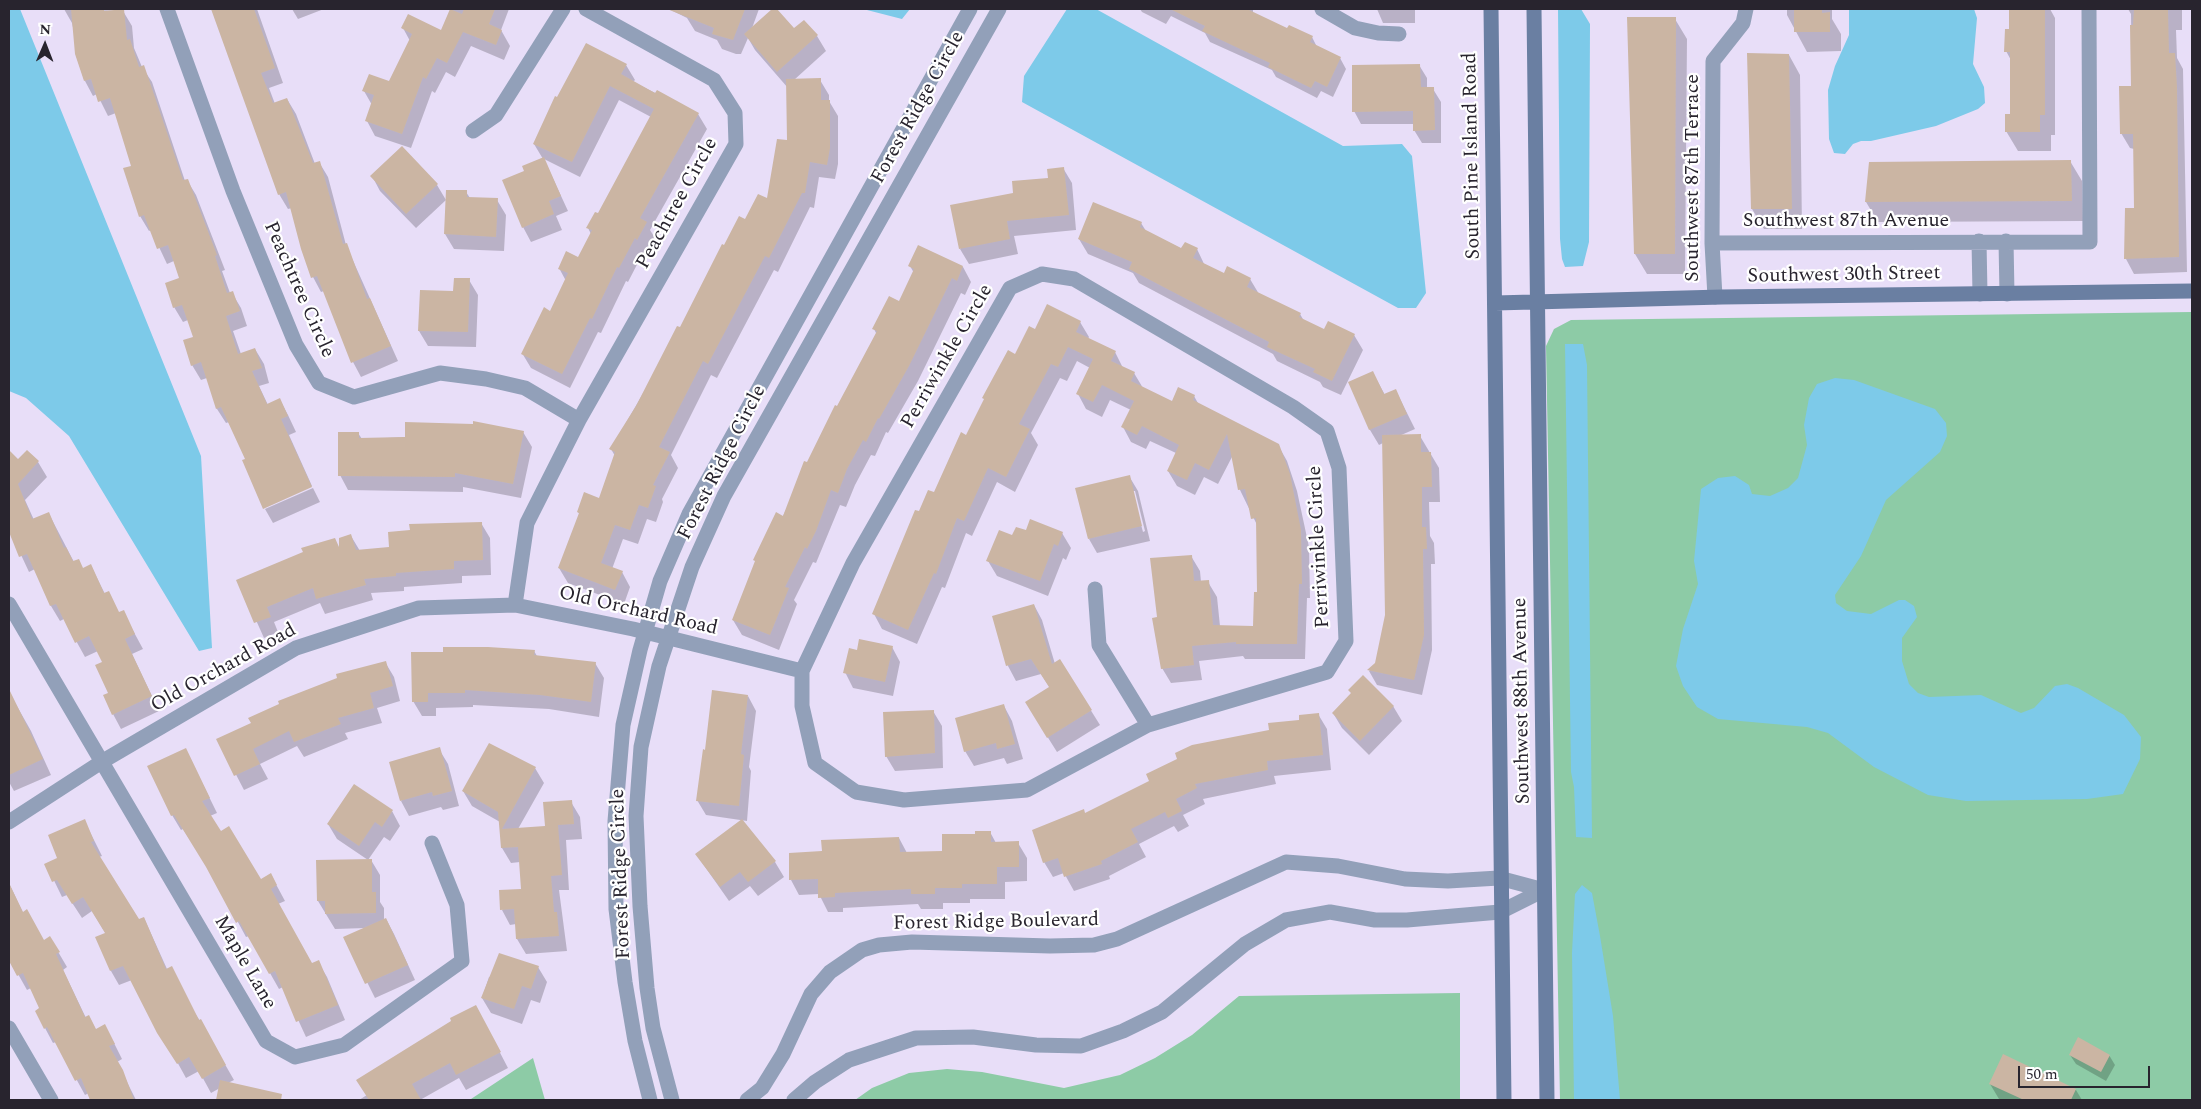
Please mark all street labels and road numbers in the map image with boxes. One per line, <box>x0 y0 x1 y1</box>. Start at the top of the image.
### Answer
street label: Forest Ridge Circle <box>867 28 971 188</box>
street label: South Pine Island Road <box>1459 52 1487 260</box>
street label: Southwest 87th Terrace <box>1682 74 1706 282</box>
street label: Peachtree Circle <box>632 134 724 274</box>
street label: Southwest 87th Avenue <box>1743 210 1949 234</box>
street label: Peachtree Circle <box>257 218 339 362</box>
street label: Southwest 30th Street <box>1747 262 1941 290</box>
street label: Perriwinkle Circle <box>897 281 999 433</box>
street label: Forest Ridge Circle <box>674 382 772 544</box>
street label: Perriwinkle Circle <box>1304 465 1336 629</box>
street label: Old Orchard Road <box>556 582 720 642</box>
street label: Southwest 88th Avenue <box>1509 598 1537 804</box>
street label: Old Orchard Road <box>147 619 301 719</box>
street label: Forest Ridge Circle <box>607 788 637 960</box>
street label: Forest Ridge Boulevard <box>893 909 1099 937</box>
street label: Maple Lane <box>207 912 281 1014</box>

